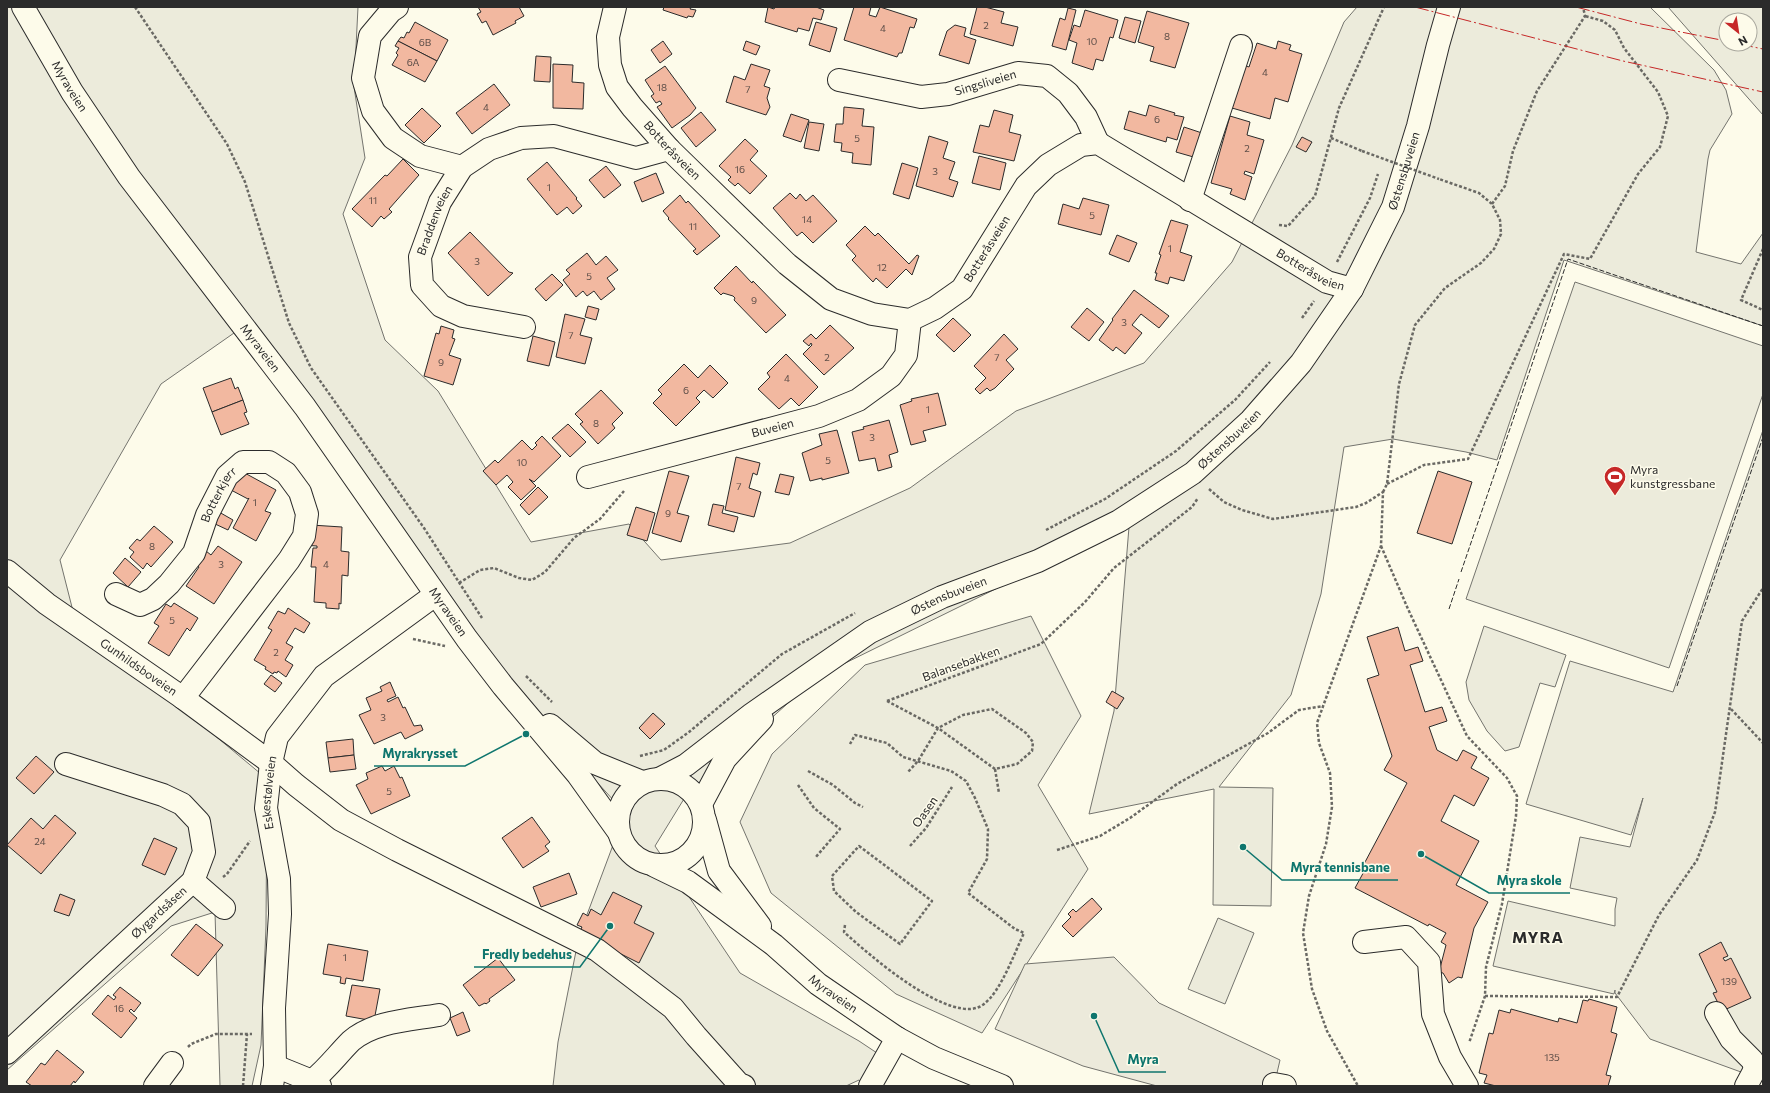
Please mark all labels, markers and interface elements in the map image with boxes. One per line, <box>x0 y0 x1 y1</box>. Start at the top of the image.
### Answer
north arrow <box>1718 12 1758 52</box>
house number: 2 <box>983 19 989 31</box>
house number: 4 <box>880 22 886 34</box>
house number: 8 <box>1164 30 1170 42</box>
text: N <box>1736 33 1750 49</box>
house number: 10 <box>1087 35 1097 47</box>
house number: 6B <box>419 36 432 48</box>
house number: 6A <box>407 56 419 68</box>
street label: Myraveien <box>50 58 91 114</box>
street label: Singsliveien <box>953 66 1018 98</box>
house number: 4 <box>1262 66 1268 78</box>
house number: 18 <box>657 81 667 93</box>
house number: 7 <box>745 83 751 95</box>
house number: 4 <box>483 101 489 113</box>
house number: 6 <box>1154 113 1160 125</box>
street label: Botteråsveien <box>641 118 704 182</box>
street label: Østensbuveien <box>1384 130 1422 212</box>
house number: 5 <box>854 132 860 144</box>
house number: 2 <box>1244 142 1250 154</box>
house number: 16 <box>735 163 745 175</box>
house number: 3 <box>932 165 938 177</box>
house number: 1 <box>547 181 551 193</box>
street label: Braddenveien <box>413 182 455 257</box>
house number: 11 <box>369 194 377 206</box>
house number: 5 <box>1089 209 1095 221</box>
street label: Botteråsveien <box>960 212 1012 284</box>
house number: 14 <box>802 213 812 225</box>
house number: 11 <box>689 220 697 232</box>
house number: 1 <box>1168 242 1172 254</box>
street label: Botteråsveien <box>1274 245 1346 293</box>
house number: 3 <box>474 255 480 267</box>
house number: 12 <box>877 261 887 273</box>
house number: 5 <box>586 270 592 282</box>
house number: 9 <box>751 294 757 306</box>
house number: 3 <box>1121 316 1127 328</box>
street label: Myraveien <box>238 321 284 374</box>
house number: 7 <box>568 329 574 341</box>
house number: 2 <box>824 351 830 363</box>
house number: 7 <box>994 351 1000 363</box>
house number: 9 <box>438 356 444 368</box>
house number: 4 <box>784 372 790 384</box>
house number: 6 <box>683 384 689 396</box>
house number: 1 <box>926 403 930 415</box>
street label: Østensbuveien <box>1194 406 1263 471</box>
street label: Buveien <box>750 415 795 440</box>
house number: 8 <box>593 417 599 429</box>
house number: 3 <box>869 431 875 443</box>
house number: 5 <box>825 454 831 466</box>
house number: 10 <box>517 456 527 468</box>
place label: Myra kunstgressbane <box>1630 462 1715 490</box>
street label: Botterkjerr <box>197 463 239 524</box>
sports icon: Myra kunstgressbane <box>1602 464 1628 497</box>
house number: 7 <box>736 480 742 492</box>
house number: 1 <box>253 496 257 508</box>
house number: 9 <box>665 507 671 519</box>
house number: 8 <box>149 540 155 552</box>
house number: 3 <box>218 558 224 570</box>
house number: 4 <box>323 558 329 570</box>
street label: Østensbuveien <box>908 573 988 617</box>
street label: Myraveien <box>427 584 471 639</box>
house number: 5 <box>169 614 175 626</box>
street label: Gunhildsboveien <box>98 635 180 698</box>
street label: Balansebakken <box>920 643 1001 684</box>
house number: 2 <box>273 646 279 658</box>
house number: 3 <box>380 711 386 723</box>
callout: Myrakrysset <box>374 741 465 766</box>
text: Myrakrysset <box>382 745 458 761</box>
street label: Eskestølveien <box>258 754 278 831</box>
house number: 5 <box>386 785 392 797</box>
street label: Oasen <box>908 793 940 830</box>
house number: 24 <box>34 835 46 847</box>
callout: Myra tennisbane <box>1282 855 1398 880</box>
text: Myra tennisbane <box>1290 859 1390 875</box>
callout: Myra skole <box>1489 868 1570 893</box>
text: Myra skole <box>1496 872 1562 888</box>
street label: Øygardsåsen <box>128 883 189 941</box>
district label: MYRA <box>1512 927 1564 946</box>
callout: Fredly bedehus <box>474 942 580 967</box>
text: Fredly bedehus <box>482 946 572 962</box>
house number: 1 <box>343 951 347 963</box>
street label: Myraveien <box>806 971 861 1015</box>
house number: 139 <box>1721 975 1737 987</box>
house number: 16 <box>114 1002 124 1014</box>
callout: Myra <box>1119 1047 1166 1072</box>
text: Myra <box>1127 1051 1159 1067</box>
house number: 135 <box>1544 1051 1560 1063</box>

